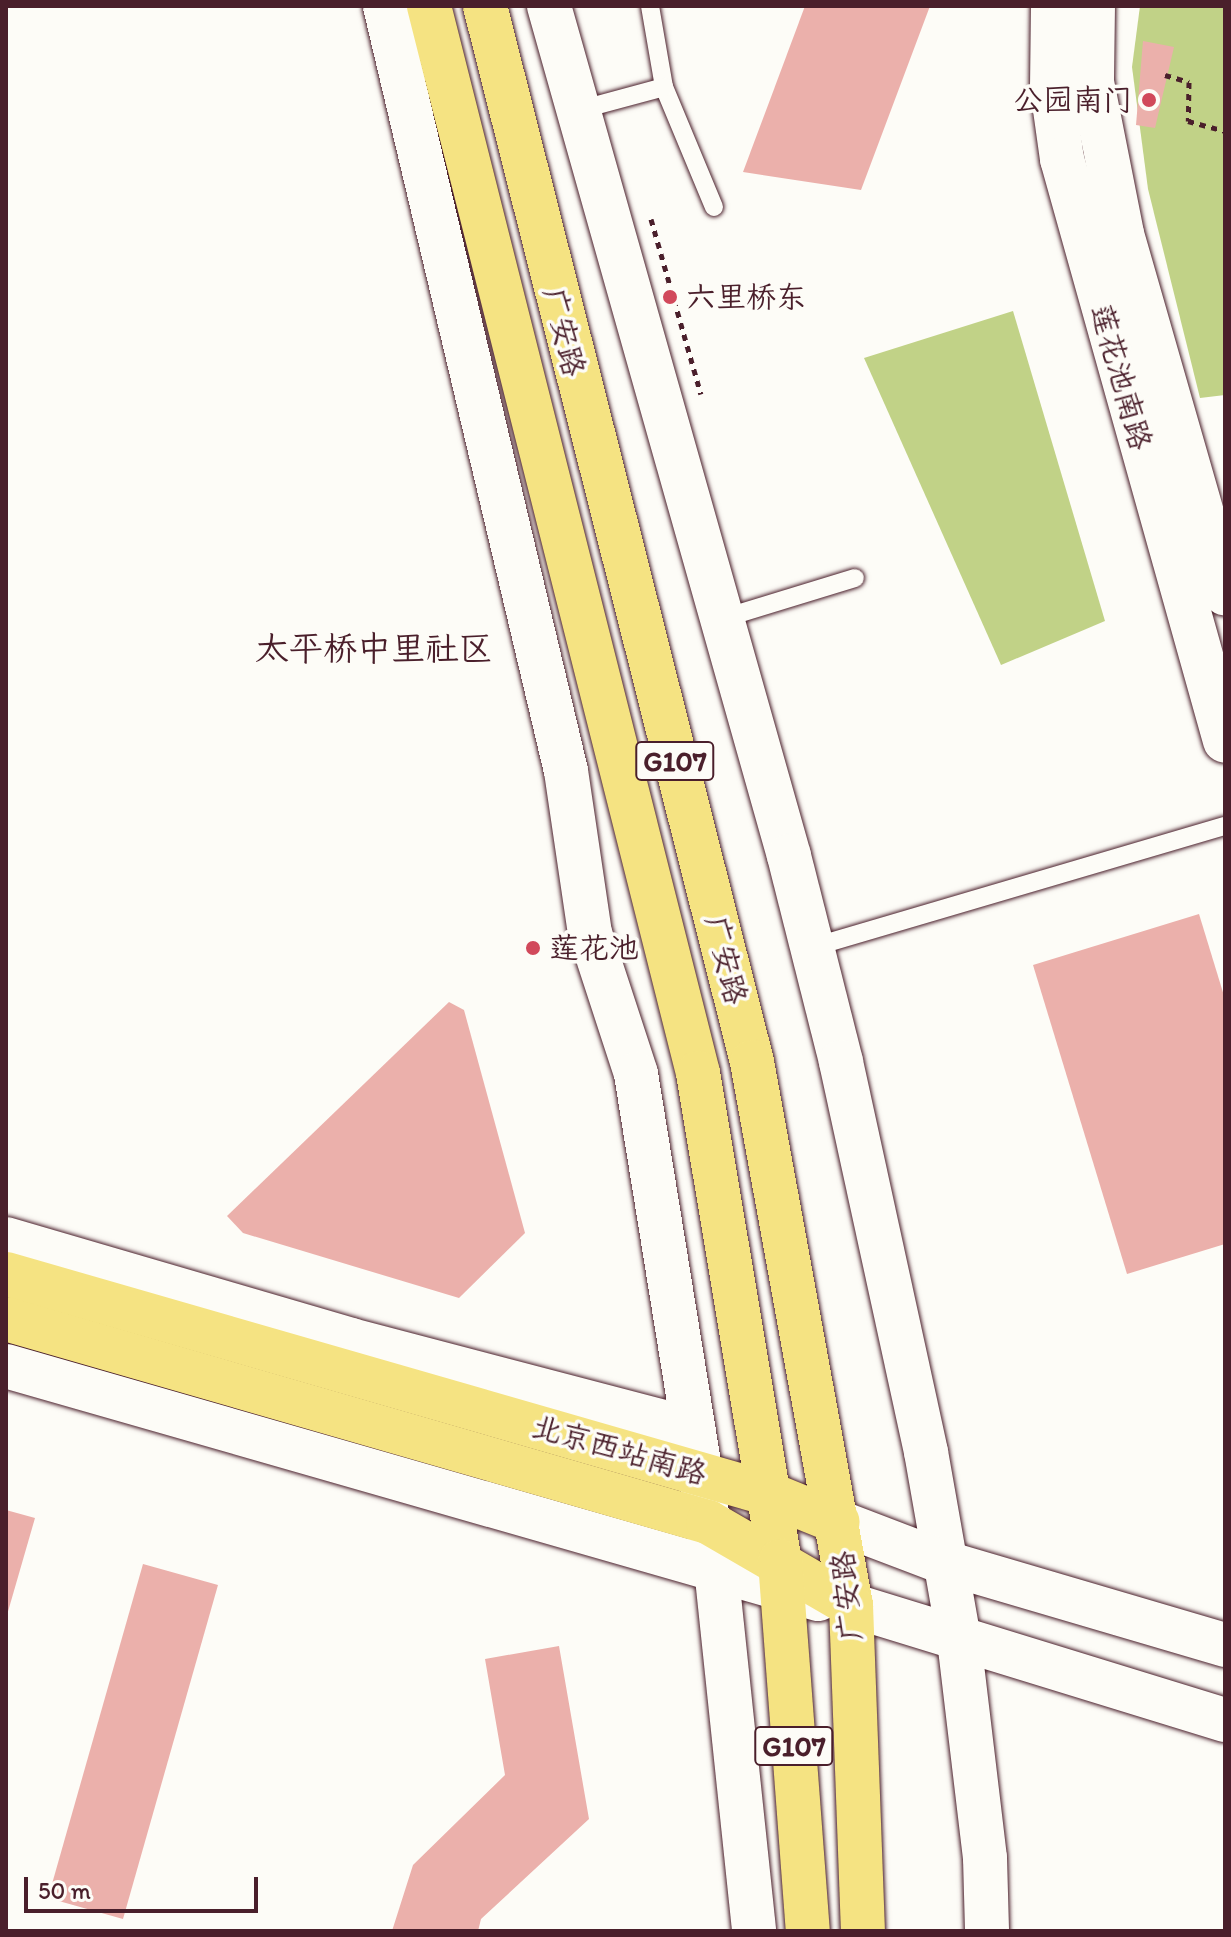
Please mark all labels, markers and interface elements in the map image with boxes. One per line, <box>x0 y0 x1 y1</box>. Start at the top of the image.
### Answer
place label: 公园南门 <box>1013 82 1133 118</box>
marker: 公园南门 <box>1140 91 1158 109</box>
place label: 六里桥东 <box>686 279 806 315</box>
street label: 广安路 <box>536 284 592 380</box>
marker: 六里桥东 <box>661 288 679 306</box>
street label: 莲花池南路 <box>1083 300 1159 454</box>
district label: 太平桥中里社区 <box>255 629 493 669</box>
road number: G107 <box>635 737 715 785</box>
street label: 广安路 <box>698 912 754 1008</box>
place label: 莲花池 <box>549 930 639 966</box>
marker: 莲花池 <box>524 939 542 957</box>
street label: 北京西站南路 <box>528 1408 710 1492</box>
street label: 广安路 <box>824 1549 870 1643</box>
road number: G107 <box>754 1722 834 1770</box>
scale bar <box>28 1861 262 1911</box>
text: 50 m <box>38 1876 91 1905</box>

